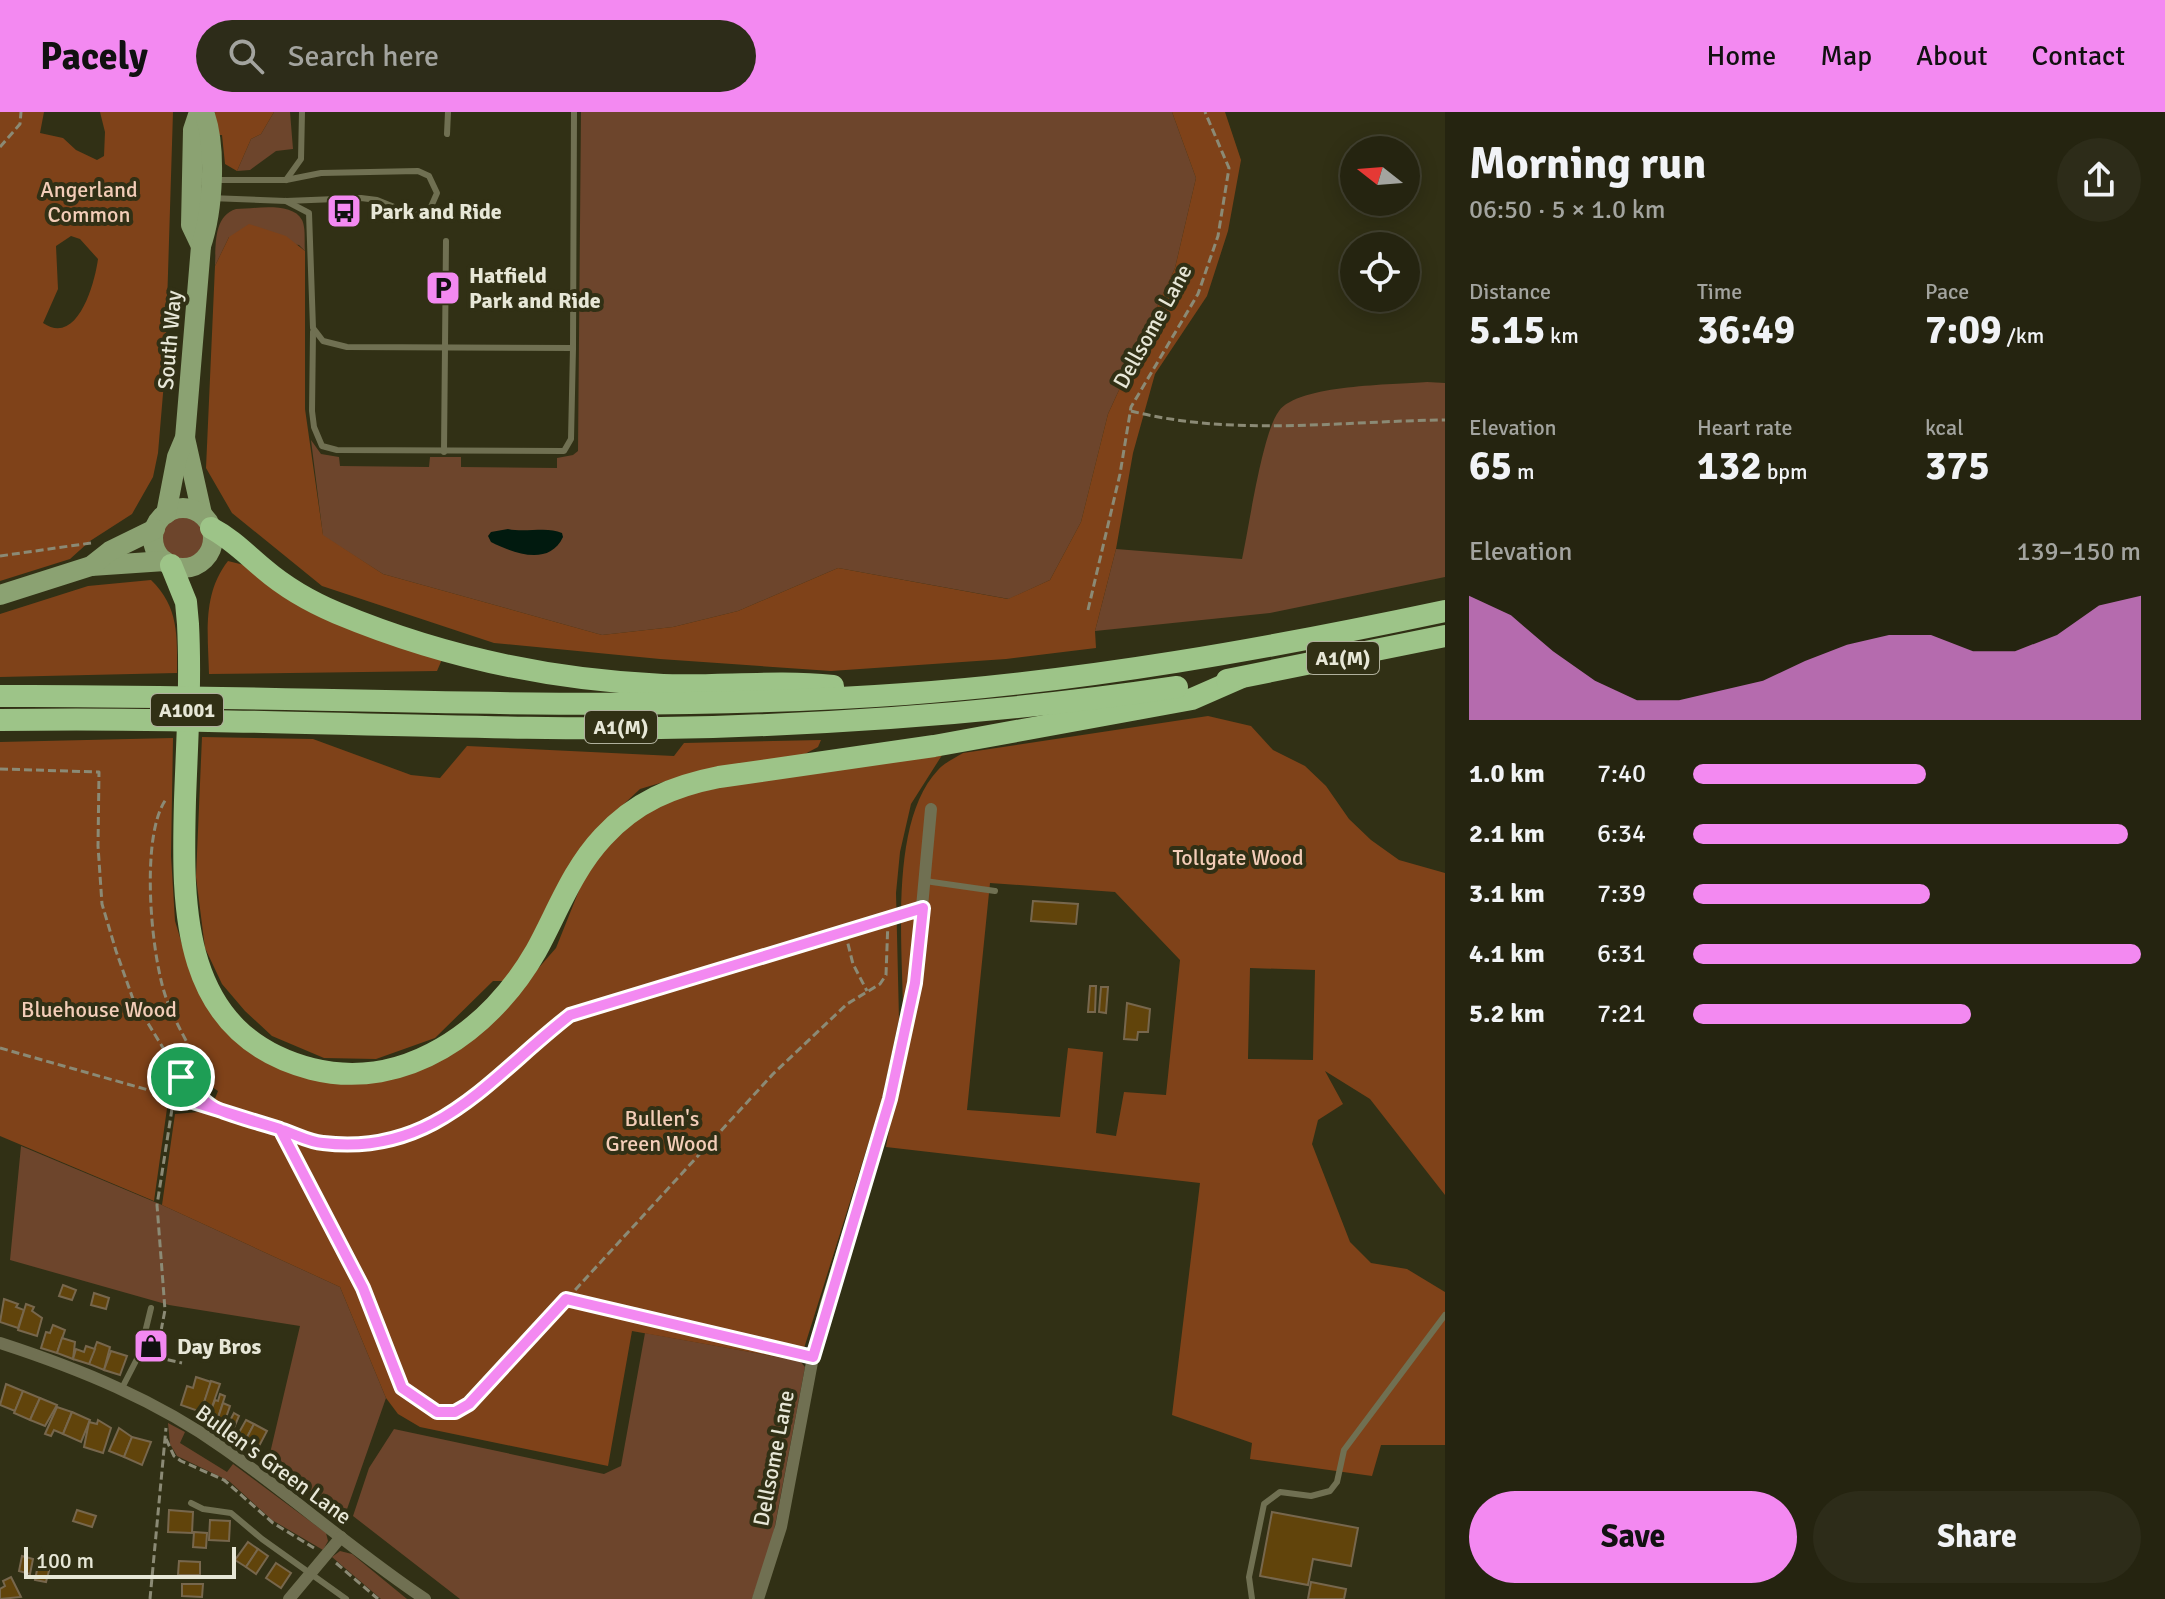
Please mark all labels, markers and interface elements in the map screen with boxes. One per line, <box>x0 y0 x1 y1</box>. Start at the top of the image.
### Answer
search box <box>196 20 756 92</box>
text: Pacely <box>40 33 148 80</box>
icon: search <box>224 34 268 78</box>
text: Search here <box>288 38 439 75</box>
text: Home <box>1707 39 1776 73</box>
text: Map <box>1820 39 1872 73</box>
text: About <box>1916 39 1988 73</box>
text: Contact <box>2032 39 2125 73</box>
north arrow <box>1340 136 1420 216</box>
map controls <box>1340 136 1420 312</box>
text: Morning run <box>1469 137 1706 191</box>
button: share <box>2057 138 2141 222</box>
park label: Angerland Common <box>40 176 138 228</box>
bus stop icon: Park and Ride <box>325 192 363 230</box>
text: 06:50 · 5 × 1.0 km <box>1469 194 1665 226</box>
place label: Park and Ride <box>370 198 502 225</box>
button: locate <box>1340 232 1420 312</box>
street label: Dellsome Lane <box>1107 259 1198 393</box>
place label: Hatfield Park and Ride <box>469 262 601 314</box>
parking icon: Hatfield Park and Ride <box>424 269 462 307</box>
text: Distance <box>1469 278 1551 305</box>
text: Time <box>1697 278 1742 305</box>
text: Pace <box>1925 278 1969 305</box>
street label: South Way <box>152 289 187 391</box>
text: 5.15 <box>1469 305 1545 355</box>
text: 36:49 <box>1697 305 1795 355</box>
text: 7:09 <box>1925 305 2002 355</box>
text: km <box>1545 322 1579 349</box>
text: /km <box>2002 322 2044 349</box>
text: Elevation <box>1469 414 1557 441</box>
text: Heart rate <box>1697 414 1792 441</box>
text: kcal <box>1925 414 1964 441</box>
text: 65 <box>1469 441 1512 491</box>
text: 132 <box>1697 441 1762 491</box>
text: 375 <box>1925 441 1990 491</box>
text: m <box>1512 458 1535 485</box>
text: bpm <box>1762 458 1807 485</box>
text: Elevation <box>1469 536 1573 568</box>
text: 139–150 m <box>2017 536 2141 568</box>
road number: A1(M) <box>1307 642 1379 674</box>
road number: A1001 <box>151 694 223 726</box>
road number: A1(M) <box>585 711 657 743</box>
text: 1.0 km <box>1469 758 1545 790</box>
text: 7:40 <box>1597 758 1646 790</box>
text: 2.1 km <box>1469 818 1545 850</box>
text: 6:34 <box>1597 818 1646 850</box>
park label: Tollgate Wood <box>1172 844 1304 871</box>
text: 3.1 km <box>1469 878 1545 910</box>
text: 7:39 <box>1597 878 1646 910</box>
text: 4.1 km <box>1469 938 1545 970</box>
text: 6:31 <box>1597 938 1646 970</box>
park label: Bluehouse Wood <box>21 996 177 1023</box>
text: 5.2 km <box>1469 998 1545 1030</box>
text: 7:21 <box>1597 998 1646 1030</box>
pin <box>147 1043 215 1111</box>
icon: arrive <box>159 1055 203 1099</box>
park label: Bullen's Green Wood <box>605 1105 719 1157</box>
shop icon: Day Bros <box>132 1327 170 1365</box>
place label: Day Bros <box>177 1333 262 1360</box>
street label: Dellsome Lane <box>747 1388 800 1528</box>
street label: Bullen's Green Lane <box>191 1399 357 1530</box>
button: Save <box>1469 1491 1797 1583</box>
button: Share <box>1813 1491 2141 1583</box>
scale bar <box>24 1543 236 1579</box>
text: 100 m <box>36 1547 94 1574</box>

